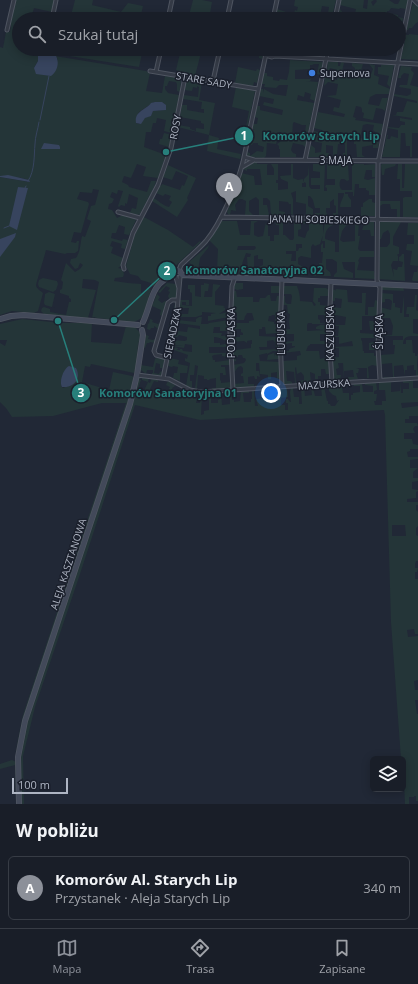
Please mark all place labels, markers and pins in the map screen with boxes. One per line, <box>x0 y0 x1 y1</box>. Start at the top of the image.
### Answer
place label: Supernova <box>320 66 370 80</box>
marker: Supernova <box>307 68 317 78</box>
callout: Komorów Starych Lip <box>234 124 387 147</box>
pin: A <box>216 173 242 206</box>
callout: Komorów Sanatoryjna 02 <box>157 259 331 282</box>
callout: Komorów Sanatoryjna 01 <box>71 382 245 405</box>

